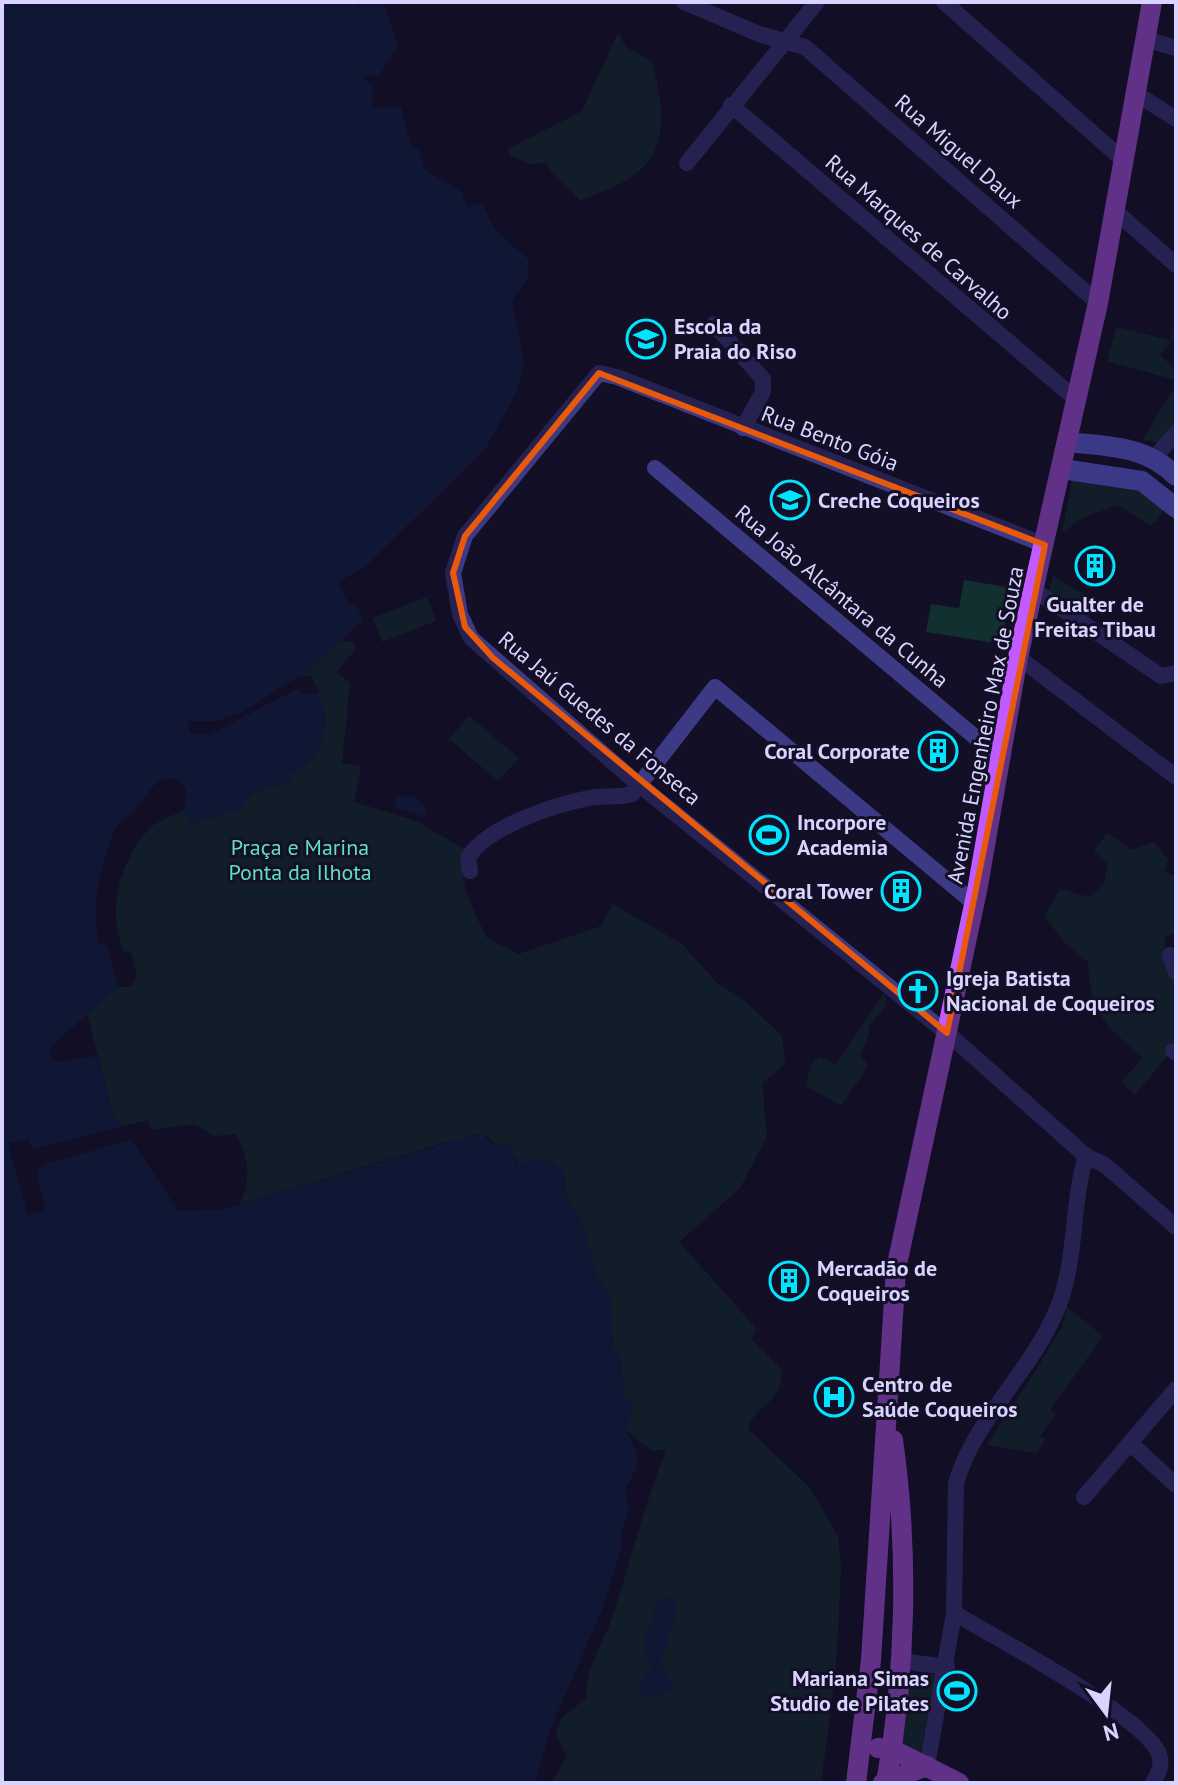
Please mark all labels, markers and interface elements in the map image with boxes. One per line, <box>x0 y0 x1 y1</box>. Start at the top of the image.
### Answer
street label: Rua Miguel Daux <box>889 88 1029 214</box>
street label: Rua Marques de Carvalho <box>820 148 1018 326</box>
place label: Escola da Praia do Riso <box>674 312 797 365</box>
school or university icon: Escola da Praia do Riso <box>625 318 667 360</box>
street label: Rua Bento Góia <box>758 399 902 477</box>
school or university icon: Creche Coqueiros <box>769 479 811 521</box>
place label: Creche Coqueiros <box>818 486 980 514</box>
street label: Rua João Alcântara da Cunha <box>730 498 954 694</box>
building icon: Gualter de Freitas Tibau <box>1074 545 1116 587</box>
street label: Avenida Engenheiro Max de Souza <box>940 564 1030 886</box>
place label: Gualter de Freitas Tibau <box>1034 590 1156 643</box>
street label: Rua Jaú Guedes da Fonseca <box>493 625 707 811</box>
building icon: Coral Corporate <box>917 730 959 772</box>
place label: Coral Corporate <box>764 737 910 765</box>
place label: Incorpore Academia <box>797 808 888 861</box>
sports icon: Incorpore Academia <box>748 814 790 856</box>
park label: Praça e Marina Ponta da Ilhota <box>228 833 372 886</box>
building icon: Coral Tower <box>880 870 922 912</box>
place label: Coral Tower <box>764 877 873 905</box>
place label: Igreja Batista Nacional de Coqueiros <box>946 964 1155 1017</box>
church icon: Igreja Batista Nacional de Coqueiros <box>897 970 939 1012</box>
place label: Mercadão de Coqueiros <box>817 1254 937 1307</box>
building icon: Mercadão de Coqueiros <box>768 1260 810 1302</box>
place label: Centro de Saúde Coqueiros <box>862 1370 1018 1423</box>
hospital icon: Centro de Saúde Coqueiros <box>813 1376 855 1418</box>
place label: Mariana Simas Studio de Pilates <box>770 1664 929 1717</box>
sports icon: Mariana Simas Studio de Pilates <box>936 1670 978 1712</box>
north arrow <box>1066 1673 1146 1753</box>
text: N <box>1101 1717 1122 1748</box>

